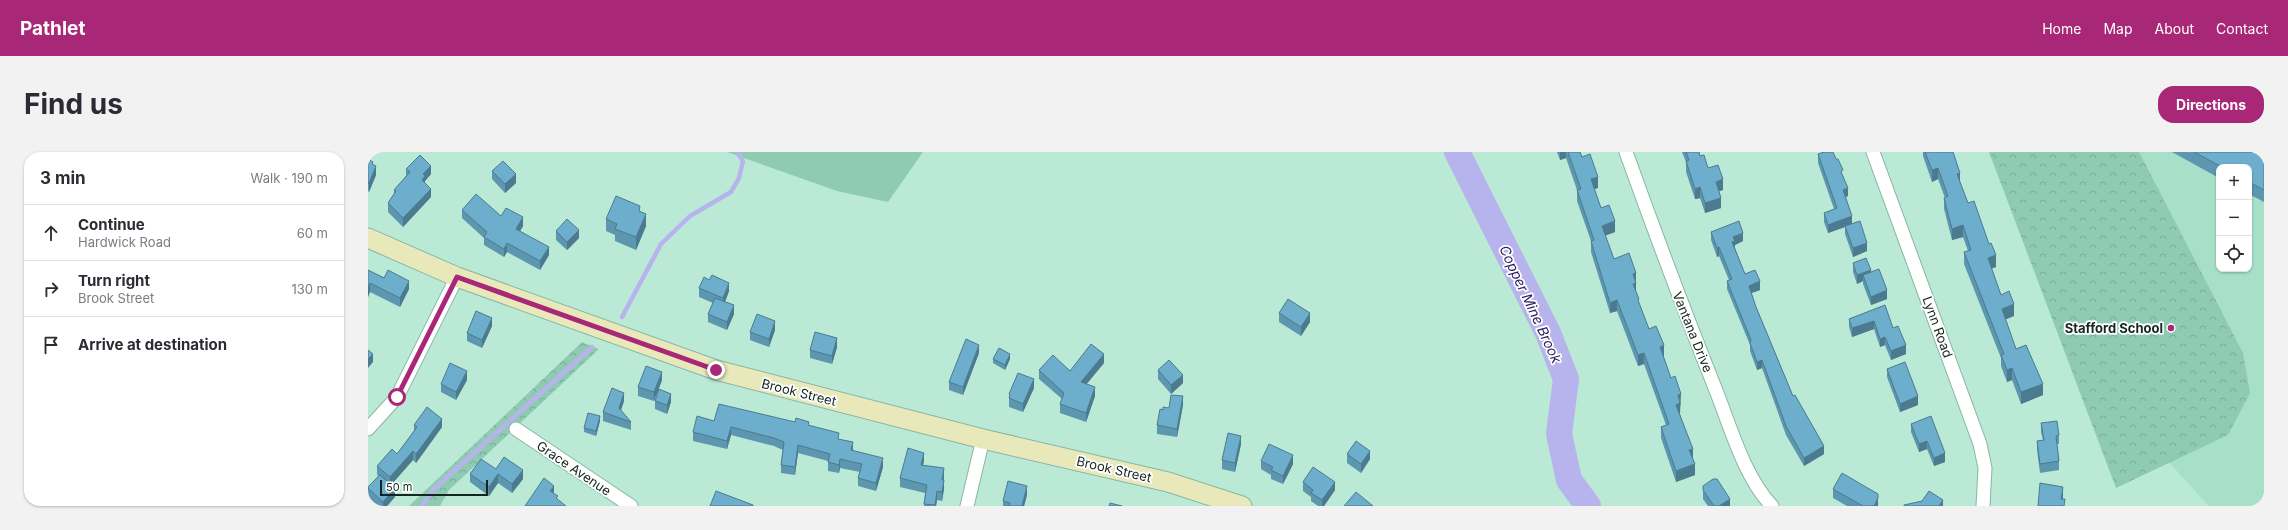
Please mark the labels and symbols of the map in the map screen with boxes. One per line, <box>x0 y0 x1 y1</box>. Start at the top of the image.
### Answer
water label: Copper Mine Brook <box>1496 242 1566 366</box>
street label: Vantana Drive <box>1670 289 1716 375</box>
street label: Lynn Road <box>1920 294 1956 360</box>
place label: Stafford School <box>2065 320 2163 336</box>
marker: Stafford School <box>2166 323 2176 333</box>
route end <box>707 361 725 379</box>
street label: Brook Street <box>760 375 838 409</box>
route start <box>388 388 406 406</box>
street label: Grace Avenue <box>534 437 614 499</box>
street label: Brook Street <box>1075 453 1153 485</box>
scale bar <box>380 478 488 497</box>

